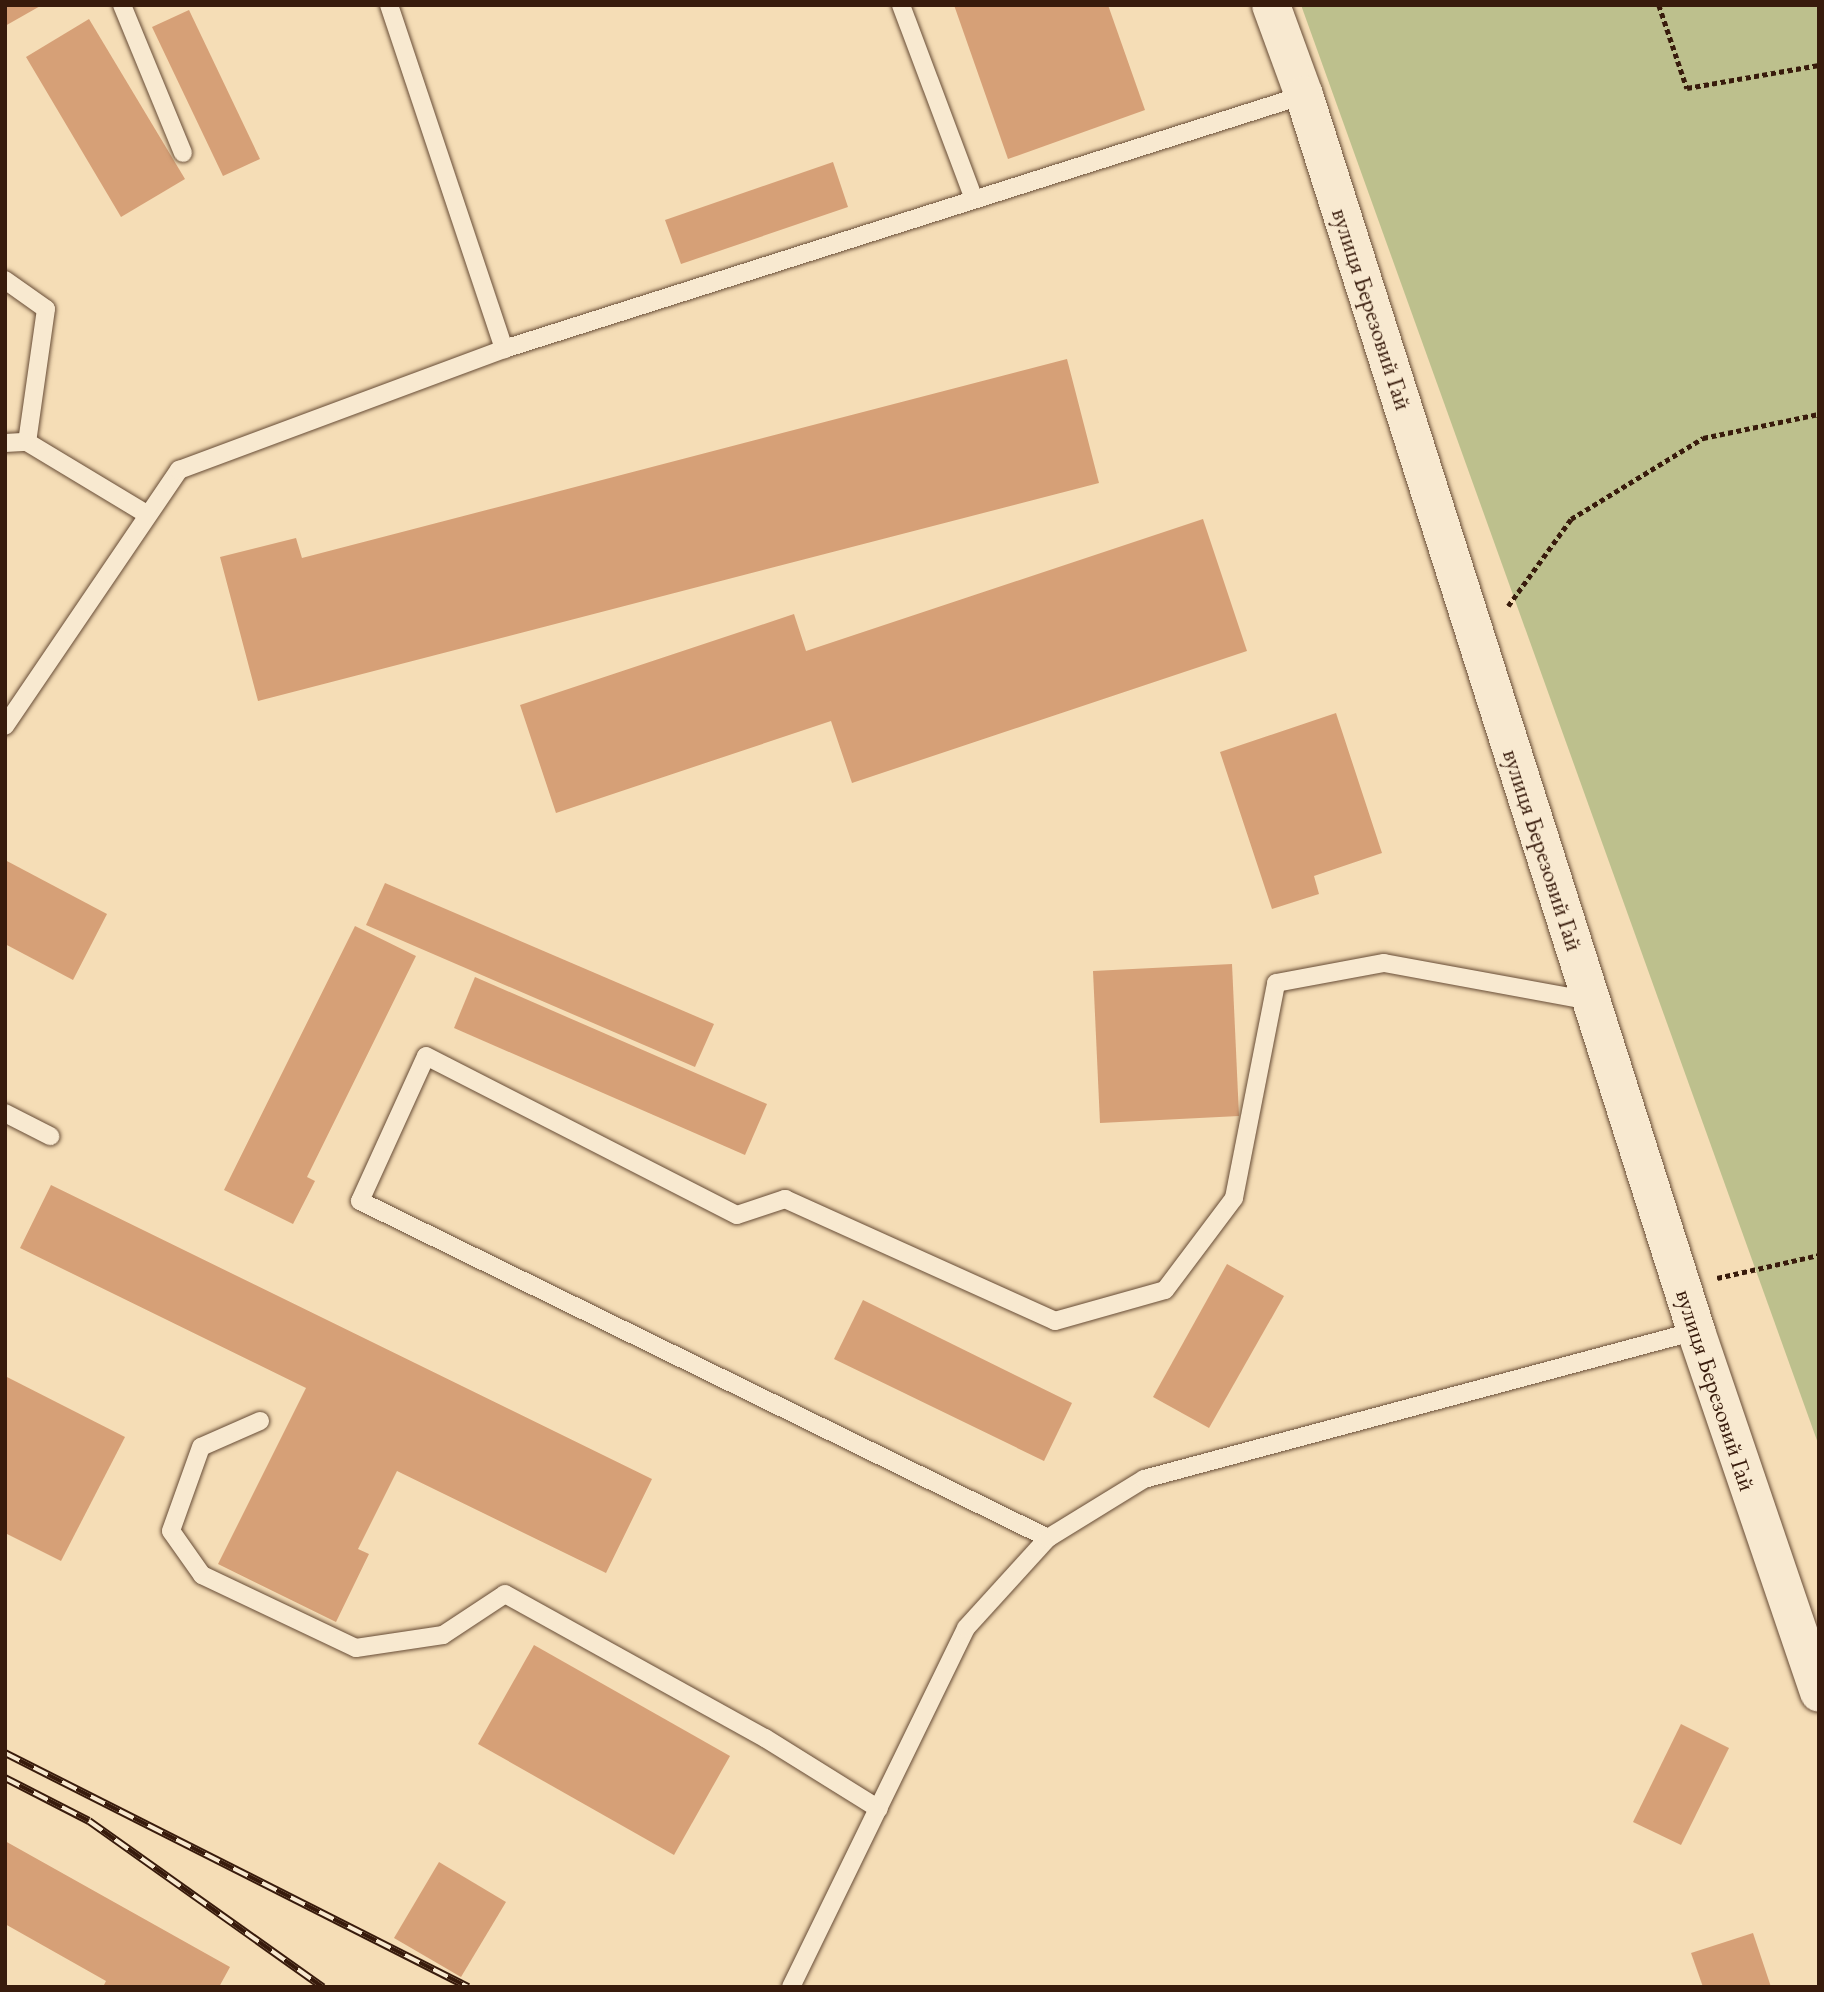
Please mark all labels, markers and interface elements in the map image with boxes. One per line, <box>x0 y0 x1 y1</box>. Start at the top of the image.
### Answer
street label: вулиця Березовий Гай <box>1326 204 1418 414</box>
street label: вулиця Березовий Гай <box>1497 745 1589 955</box>
street label: вулиця Березовий Гай <box>1670 1285 1762 1495</box>

